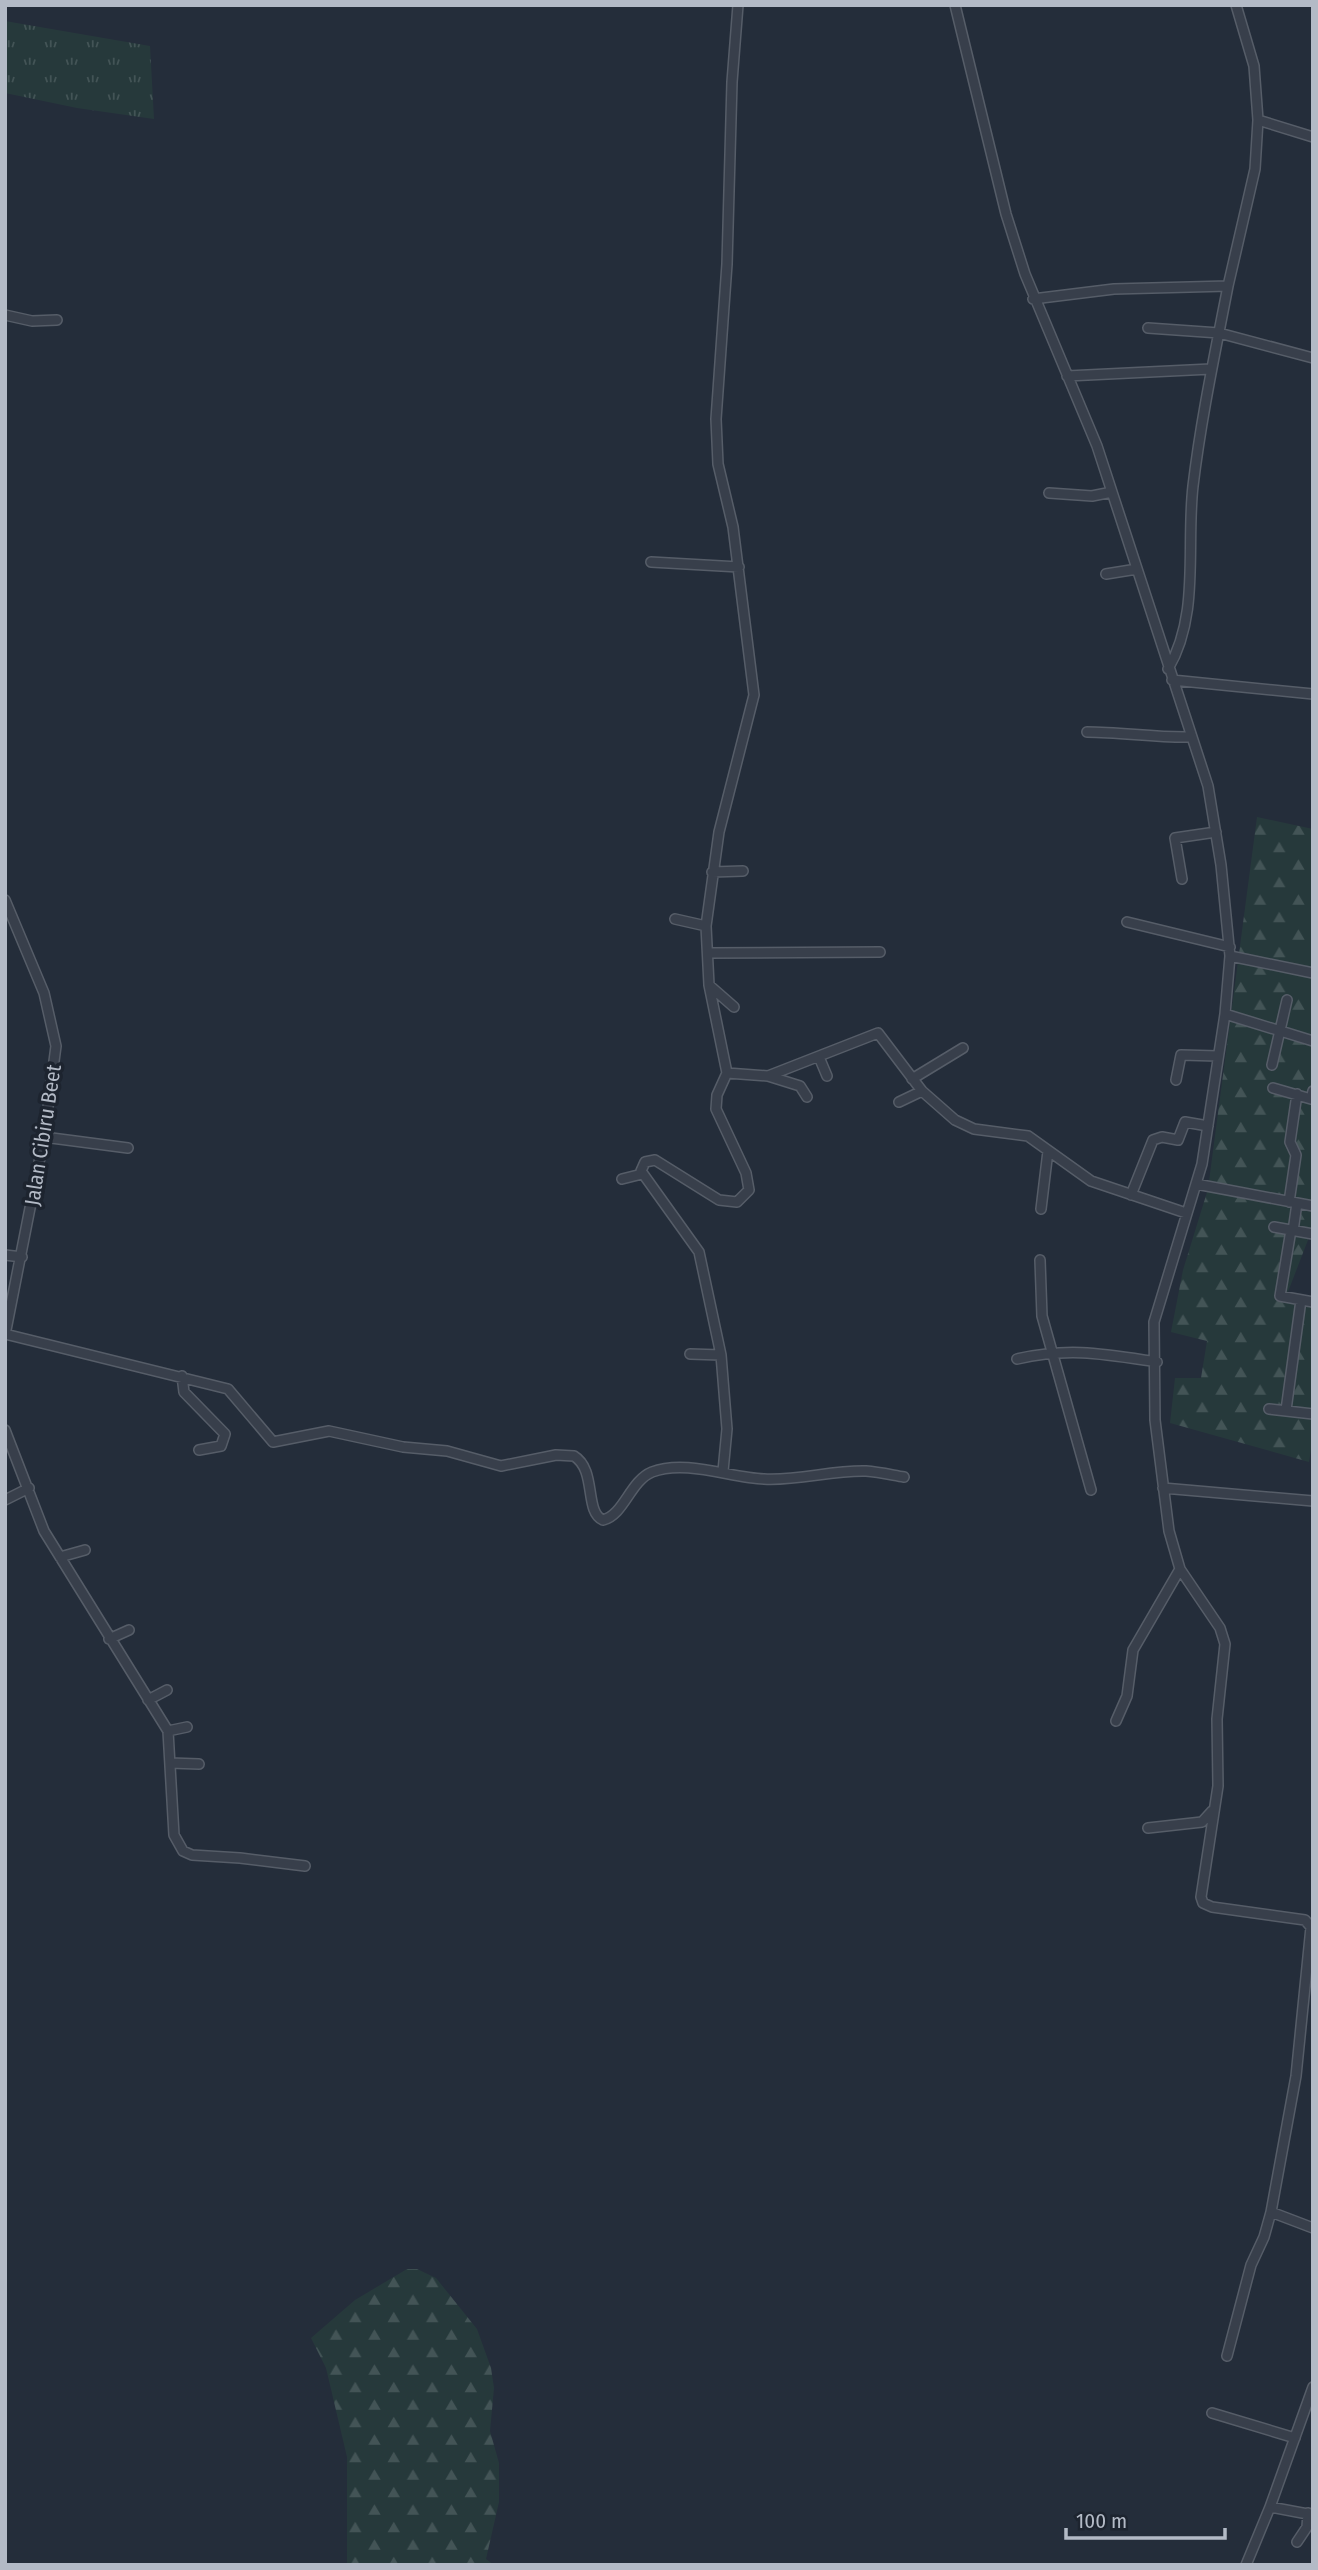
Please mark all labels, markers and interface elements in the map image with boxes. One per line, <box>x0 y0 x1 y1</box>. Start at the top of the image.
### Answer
street label: Jalan Cibiru Beet <box>19 1063 67 1207</box>
scale bar <box>1066 2496 1225 2540</box>
text: 100 m <box>1076 2508 1127 2534</box>

